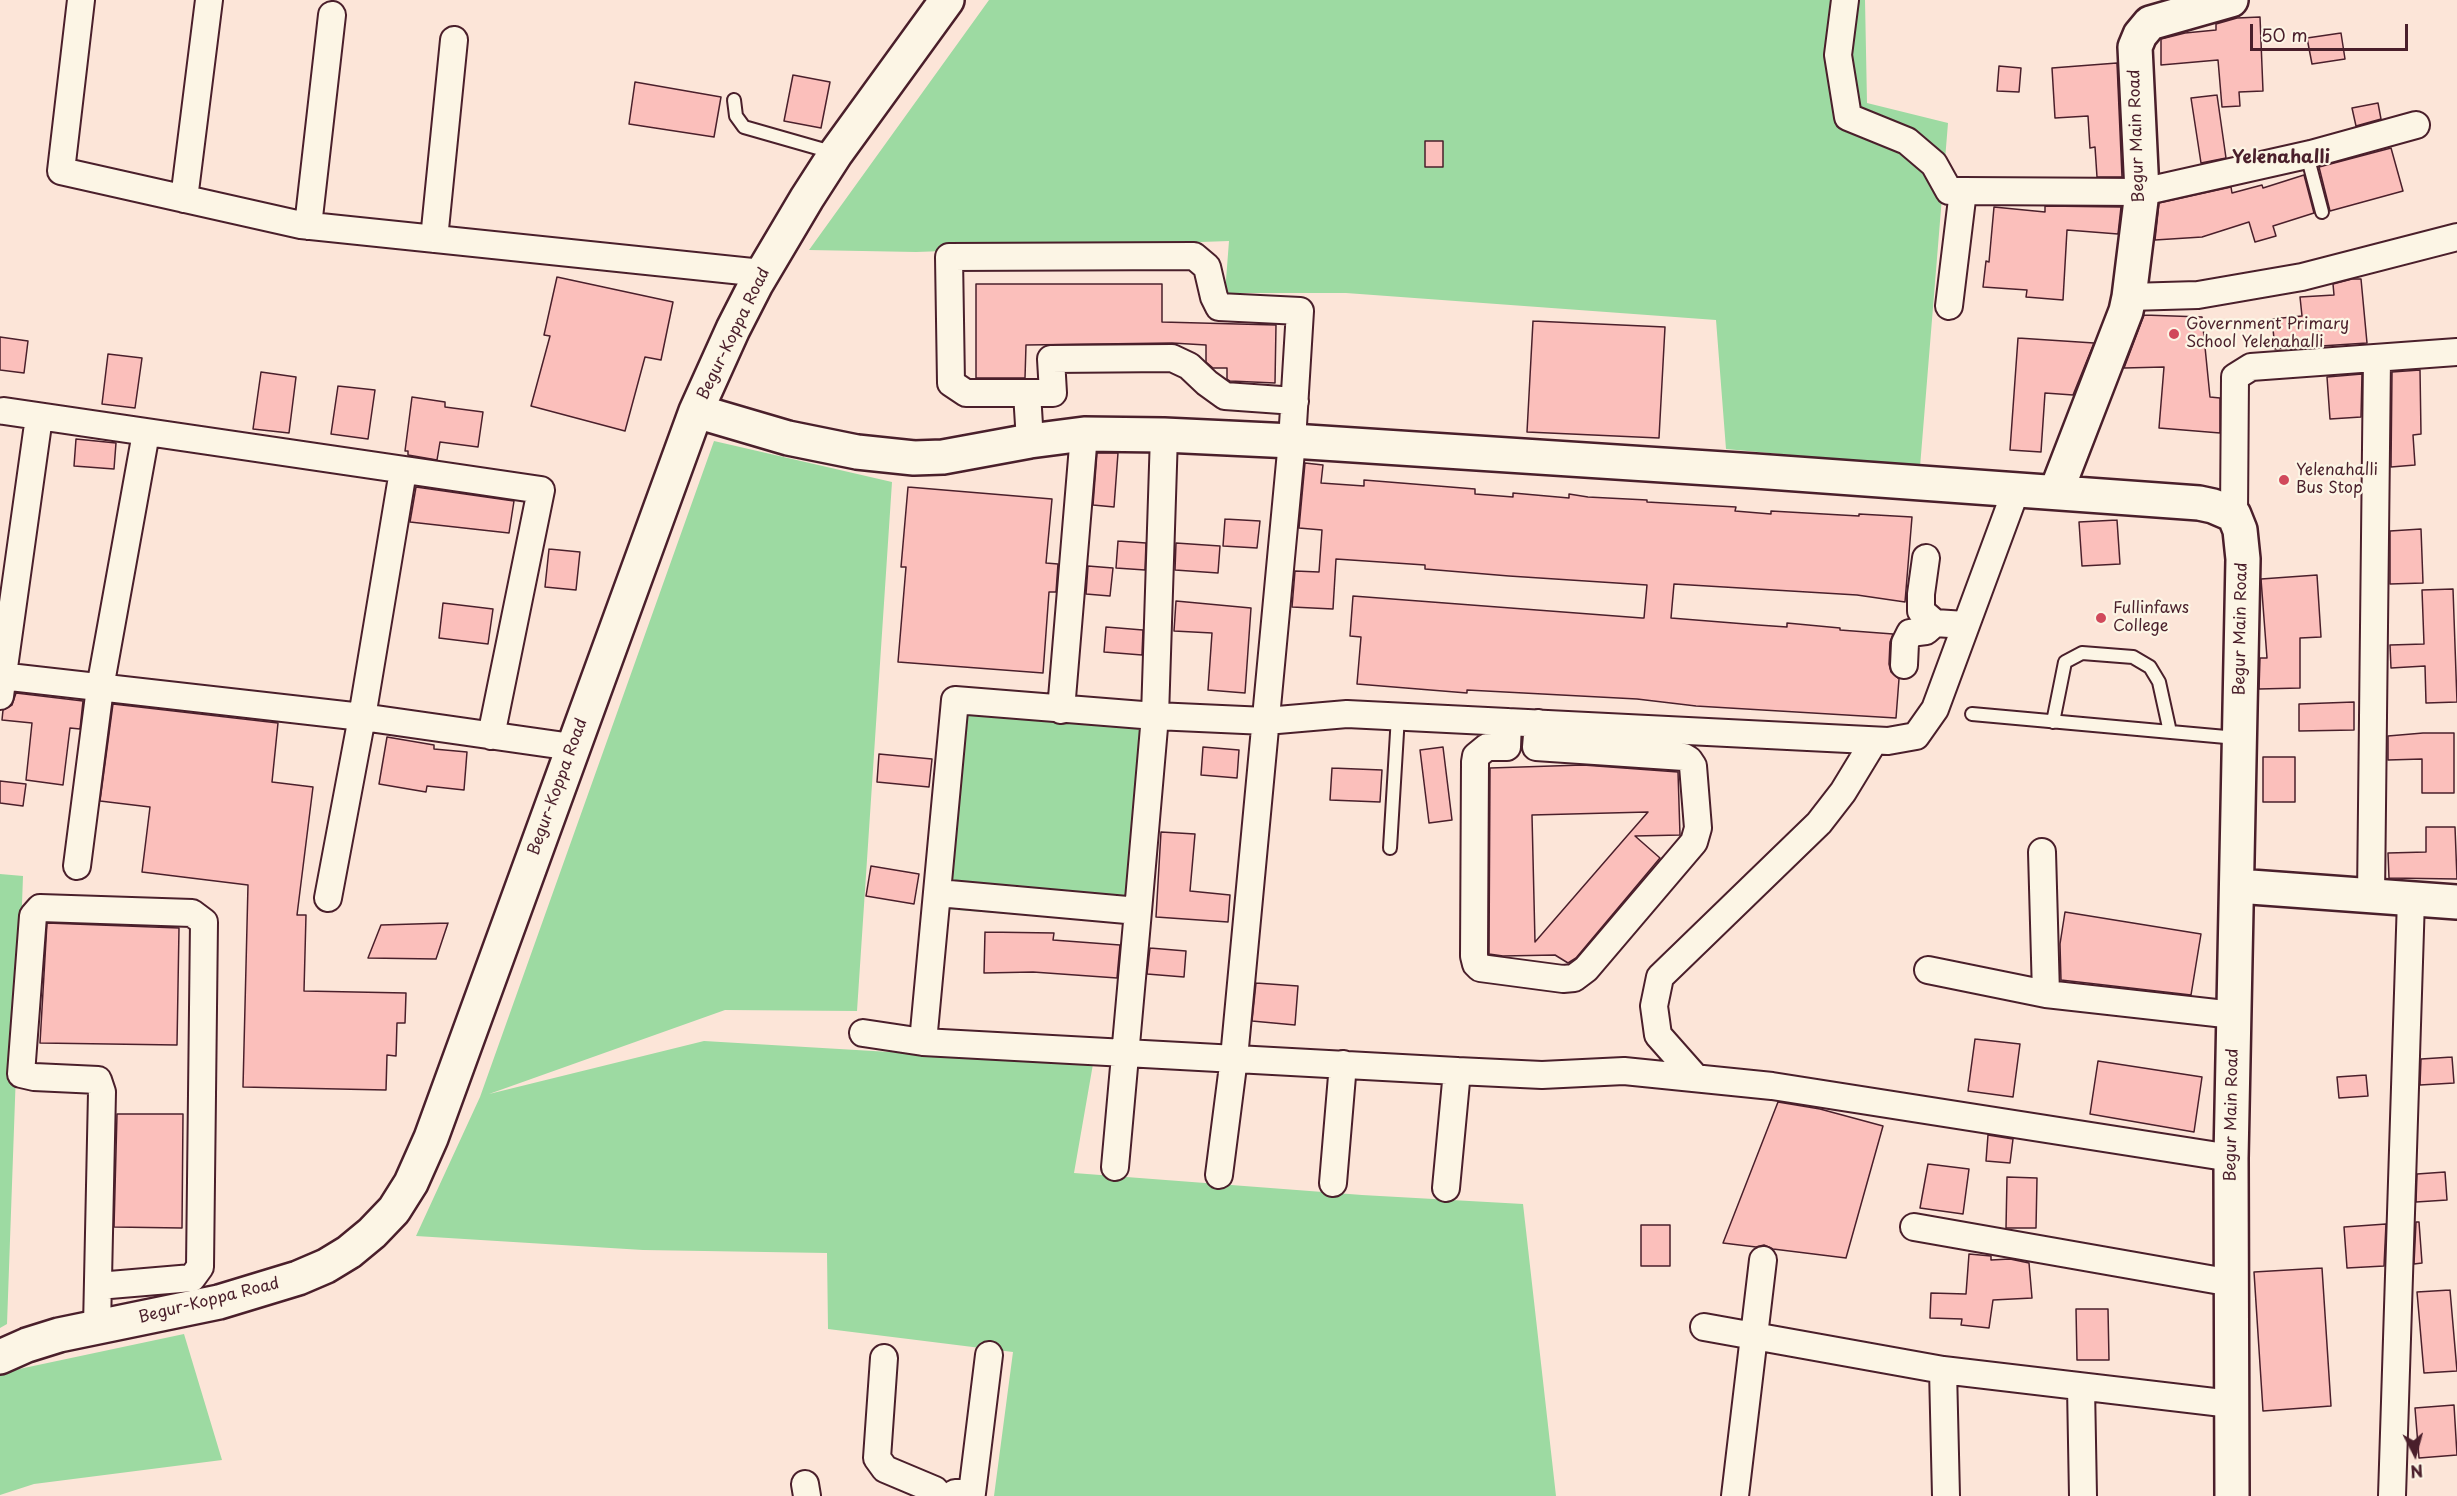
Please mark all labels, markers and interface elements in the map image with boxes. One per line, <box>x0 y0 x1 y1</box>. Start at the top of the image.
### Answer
scale bar <box>2253 12 2410 50</box>
text: 50 m <box>2261 21 2308 48</box>
street label: Begur Main Road <box>2125 69 2149 203</box>
district label: Yelenahalli <box>2232 147 2330 169</box>
street label: Begur-Koppa Road <box>694 265 774 403</box>
place label: Government Primary School Yelenahalli <box>2186 315 2349 353</box>
marker: Government Primary School Yelenahalli <box>2167 327 2181 341</box>
place label: Yelenahalli Bus Stop <box>2296 461 2378 499</box>
marker: Yelenahalli Bus Stop <box>2277 473 2291 487</box>
street label: Begur Main Road <box>2230 562 2252 696</box>
place label: Fullinfaws College <box>2113 599 2189 637</box>
marker: Fullinfaws College <box>2094 611 2108 625</box>
street label: Begur-Koppa Road <box>524 716 592 858</box>
street label: Begur Main Road <box>2221 1048 2243 1182</box>
street label: Begur-Koppa Road <box>137 1274 281 1328</box>
north arrow <box>2385 1424 2445 1484</box>
text: N <box>2409 1459 2424 1484</box>

